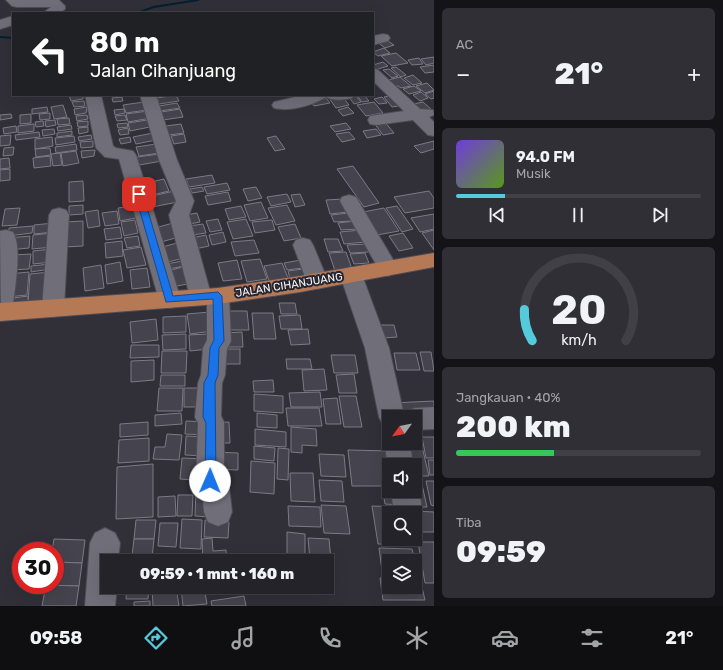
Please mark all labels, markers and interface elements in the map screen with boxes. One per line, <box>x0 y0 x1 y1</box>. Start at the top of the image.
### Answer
text: 80 m <box>90 26 160 59</box>
icon: left <box>24 28 76 80</box>
text: AC <box>456 37 473 52</box>
text: 21° <box>554 56 603 92</box>
text: Jalan Cihanjuang <box>90 60 236 82</box>
text: − <box>456 61 470 88</box>
text: + <box>687 61 701 88</box>
text: 94.0 FM <box>516 148 575 166</box>
text: Musik <box>516 166 551 181</box>
pin <box>122 177 156 211</box>
icon: arrive <box>128 183 150 205</box>
icon: previous <box>486 204 508 226</box>
icon: pause <box>567 204 589 226</box>
icon: next <box>649 204 671 226</box>
street label: JALAN CIHANJUANG <box>234 270 344 300</box>
text: 20 <box>551 285 606 334</box>
text: km/h <box>561 332 596 349</box>
text: Jangkauan · 40% <box>456 390 561 405</box>
text: 200 km <box>456 409 570 445</box>
north arrow <box>382 410 422 450</box>
map controls <box>382 410 422 594</box>
button: sound <box>382 458 422 498</box>
position arrow <box>189 460 231 502</box>
button: search <box>382 506 422 546</box>
text: Tiba <box>456 515 482 530</box>
text: 09:59 <box>456 534 546 570</box>
speed limit sign: 30 <box>12 542 64 594</box>
button: layers <box>382 554 422 594</box>
text: 09:59 · 1 mnt · 160 m <box>140 565 294 583</box>
icon: directions <box>142 624 170 652</box>
icon: music <box>229 624 257 652</box>
icon: phone <box>316 624 344 652</box>
icon: climate <box>403 624 431 652</box>
icon: car <box>491 624 519 652</box>
icon: filters <box>578 624 606 652</box>
text: 09:58 <box>30 627 82 649</box>
text: 21° <box>665 627 693 649</box>

